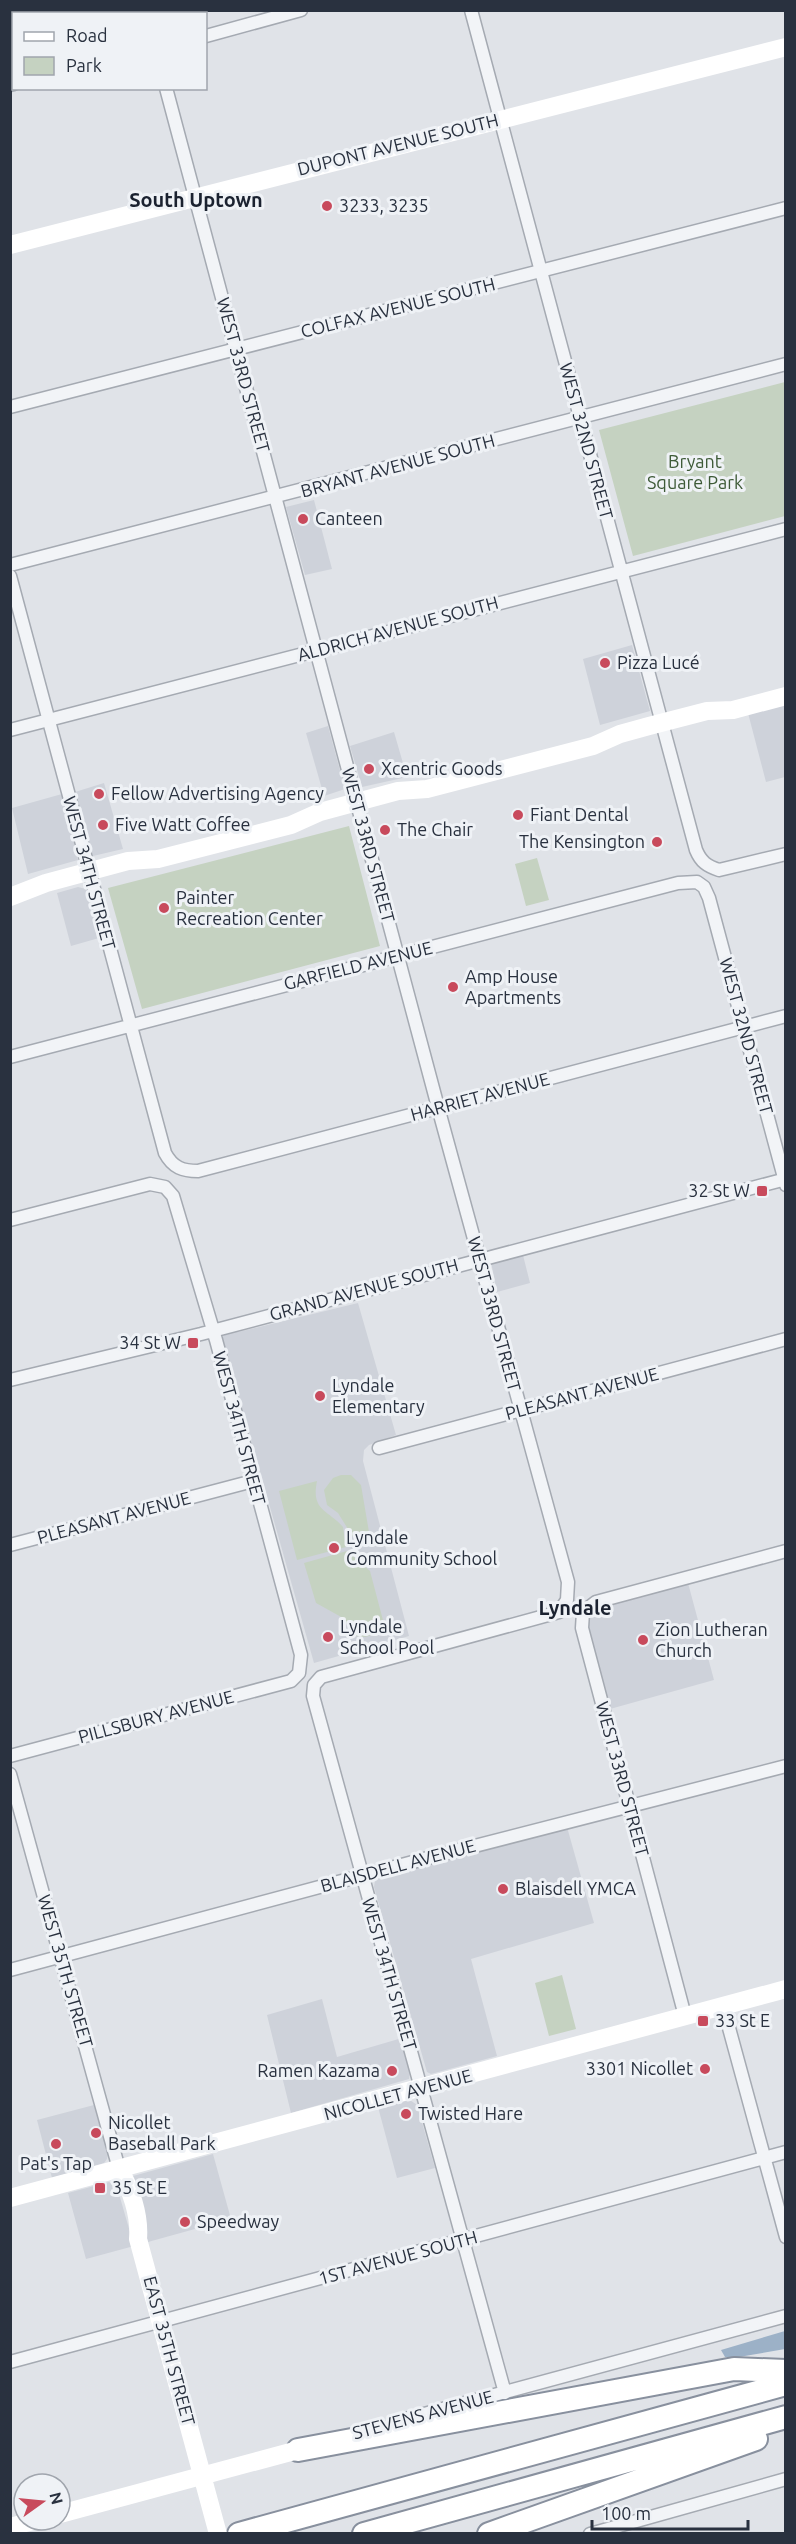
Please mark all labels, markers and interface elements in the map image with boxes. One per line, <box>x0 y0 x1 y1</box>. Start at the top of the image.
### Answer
legend <box>12 12 207 90</box>
text: Road <box>66 25 108 45</box>
text: Park <box>66 55 102 75</box>
street label: DUPONT AVENUE SOUTH <box>295 109 500 179</box>
district label: South Uptown <box>129 188 263 211</box>
place label: 3233, 3235 <box>339 195 429 215</box>
marker: 3233, 3235 <box>320 199 334 213</box>
street label: COLFAX AVENUE SOUTH <box>298 273 497 341</box>
street label: WEST 33RD STREET <box>214 295 274 454</box>
street label: WEST 32ND STREET <box>556 360 617 521</box>
street label: BRYANT AVENUE SOUTH <box>298 429 497 501</box>
park label: Bryant Square Park <box>647 451 743 492</box>
place label: Canteen <box>315 508 383 528</box>
marker: Canteen <box>296 512 310 526</box>
street label: ALDRICH AVENUE SOUTH <box>295 592 500 664</box>
place label: Pizza Lucé <box>617 652 700 672</box>
marker: Pizza Lucé <box>598 656 612 670</box>
place label: Xcentric Goods <box>381 758 503 778</box>
marker: Xcentric Goods <box>362 762 376 776</box>
street label: WEST 33RD STREET <box>339 765 399 924</box>
place label: Fellow Advertising Agency <box>111 783 324 803</box>
marker: Fellow Advertising Agency <box>92 787 106 801</box>
street label: WEST 34TH STREET <box>60 794 120 952</box>
place label: Fiant Dental <box>530 804 629 824</box>
marker: Fiant Dental <box>511 808 525 822</box>
place label: Five Watt Coffee <box>115 814 251 834</box>
marker: Five Watt Coffee <box>96 818 110 832</box>
place label: The Chair <box>397 819 473 839</box>
marker: The Chair <box>378 823 392 837</box>
place label: The Kensington <box>519 831 645 851</box>
marker: The Kensington <box>650 835 664 849</box>
place label: Painter Recreation Center <box>176 887 323 928</box>
marker: Painter Recreation Center <box>157 901 171 915</box>
street label: GARFIELD AVENUE <box>281 937 434 993</box>
street label: WEST 32ND STREET <box>716 955 777 1116</box>
place label: Amp House Apartments <box>465 966 561 1007</box>
marker: Amp House Apartments <box>446 980 460 994</box>
street label: HARRIET AVENUE <box>408 1068 551 1124</box>
place label: 32 St W <box>688 1180 750 1200</box>
marker: 32 St W <box>755 1184 769 1198</box>
street label: WEST 33RD STREET <box>465 1234 525 1393</box>
street label: GRAND AVENUE SOUTH <box>267 1254 460 1324</box>
place label: 34 St W <box>119 1332 181 1352</box>
marker: 34 St W <box>186 1336 200 1350</box>
street label: WEST 34TH STREET <box>210 1349 270 1507</box>
street label: PLEASANT AVENUE <box>503 1363 661 1423</box>
place label: Lyndale Elementary <box>332 1375 425 1416</box>
marker: Lyndale Elementary <box>313 1389 327 1403</box>
street label: PLEASANT AVENUE <box>35 1487 193 1547</box>
place label: Lyndale Community School <box>346 1527 498 1568</box>
marker: Lyndale Community School <box>327 1541 341 1555</box>
district label: Lyndale <box>539 1596 611 1619</box>
place label: Lyndale School Pool <box>340 1616 435 1657</box>
place label: Zion Lutheran Church <box>655 1619 768 1660</box>
marker: Lyndale School Pool <box>321 1630 335 1644</box>
marker: Zion Lutheran Church <box>636 1633 650 1647</box>
street label: PILLSBURY AVENUE <box>76 1686 236 1746</box>
street label: WEST 33RD STREET <box>593 1699 653 1858</box>
street label: BLAISDELL AVENUE <box>318 1835 477 1895</box>
place label: Blaisdell YMCA <box>515 1878 636 1898</box>
marker: Blaisdell YMCA <box>496 1882 510 1896</box>
street label: WEST 35TH STREET <box>35 1892 97 2049</box>
street label: WEST 34TH STREET <box>359 1895 421 2052</box>
place label: 33 St E <box>715 2010 770 2030</box>
marker: 33 St E <box>696 2014 710 2028</box>
place label: 3301 Nicollet <box>586 2058 693 2078</box>
place label: Ramen Kazama <box>257 2060 380 2080</box>
marker: 3301 Nicollet <box>698 2062 712 2076</box>
marker: Ramen Kazama <box>385 2064 399 2078</box>
street label: NICOLLET AVENUE <box>322 2065 474 2123</box>
place label: Twisted Hare <box>418 2103 523 2123</box>
marker: Twisted Hare <box>399 2107 413 2121</box>
place label: Nicollet Baseball Park <box>108 2112 216 2153</box>
marker: Nicollet Baseball Park <box>89 2126 103 2140</box>
marker: Pat's Tap <box>49 2137 63 2151</box>
place label: Pat's Tap <box>20 2153 92 2173</box>
place label: 35 St E <box>112 2177 167 2197</box>
marker: 35 St E <box>93 2181 107 2195</box>
place label: Speedway <box>197 2211 280 2231</box>
marker: Speedway <box>178 2215 192 2229</box>
street label: 1ST AVENUE SOUTH <box>316 2226 479 2288</box>
street label: EAST 35TH STREET <box>140 2274 200 2428</box>
street label: STEVENS AVENUE <box>350 2386 495 2442</box>
north arrow <box>12 2472 72 2532</box>
text: N <box>46 2490 67 2506</box>
scale bar <box>592 2493 748 2531</box>
text: 100 m <box>601 2503 651 2523</box>

